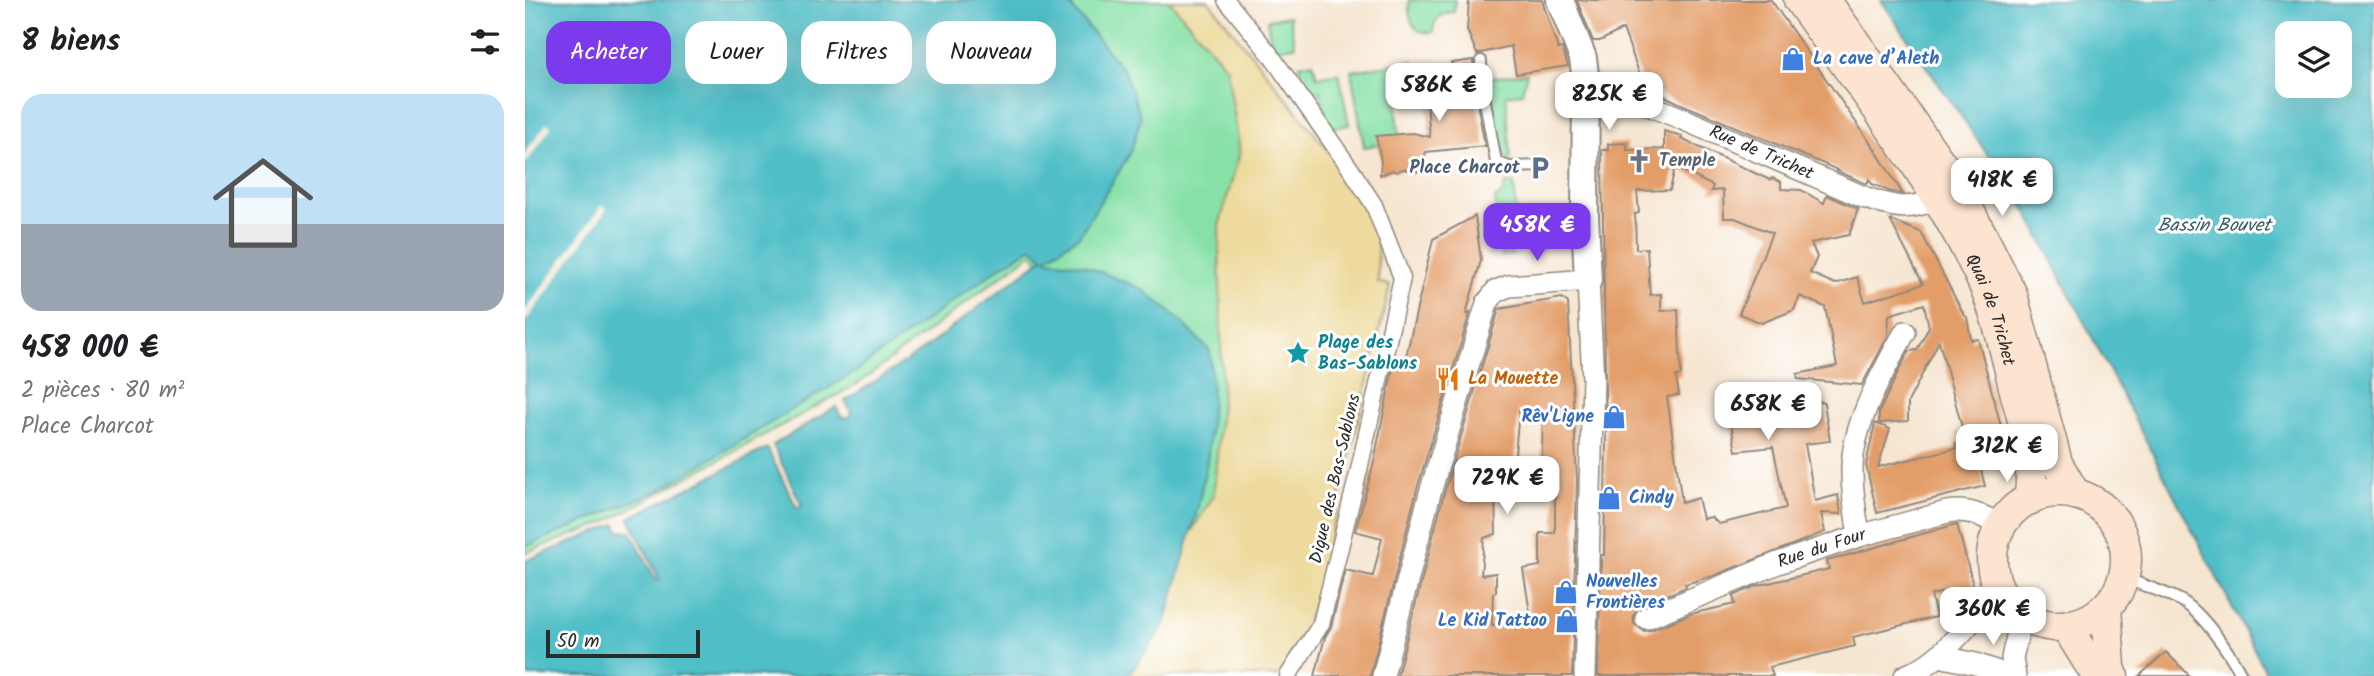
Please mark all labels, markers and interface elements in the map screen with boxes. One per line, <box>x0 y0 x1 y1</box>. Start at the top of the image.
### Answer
text: 8 biens <box>21 18 120 66</box>
chip: Acheter <box>546 21 671 84</box>
chip: Louer <box>685 21 787 84</box>
chip: Filtres <box>801 21 912 84</box>
chip: Nouveau <box>926 21 1056 84</box>
map controls <box>2275 21 2352 98</box>
button: layers <box>2275 21 2352 98</box>
icon: filters <box>466 23 504 61</box>
shop icon: La cave d’Aleth <box>1779 45 1807 73</box>
place label: La cave d’Aleth <box>1813 45 1939 74</box>
pin: 586K € <box>1382 64 1496 123</box>
text: 586K € <box>1402 68 1476 104</box>
pin: 825K € <box>1552 72 1666 132</box>
text: 825K € <box>1571 77 1647 113</box>
street label: Rue de Trichet <box>1704 118 1819 189</box>
icon: home <box>200 140 326 266</box>
church icon: Temple <box>1625 147 1653 175</box>
place label: Temple <box>1659 147 1716 176</box>
place label: Place Charcot <box>1410 154 1521 183</box>
parking icon: Place Charcot <box>1526 154 1554 182</box>
pin: 418K € <box>1945 158 2059 218</box>
text: 418K € <box>1967 163 2037 199</box>
pin: 458K € <box>1480 204 1594 263</box>
text: 458K € <box>1499 208 1575 244</box>
water label: Bassin Bouvet <box>2157 211 2273 241</box>
street label: Quai de Trichet <box>1957 249 2023 370</box>
text: 458 000 € <box>21 325 159 373</box>
place label: Plage des Bas-Sablons <box>1318 329 1418 379</box>
place icon: Plage des Bas-Sablons <box>1284 339 1312 367</box>
restaurant icon: La Mouette <box>1434 365 1462 393</box>
place label: La Mouette <box>1468 365 1559 394</box>
text: 2 pièces · 80 m² <box>21 373 184 409</box>
pin: 658K € <box>1711 382 1825 442</box>
text: 658K € <box>1731 387 1805 423</box>
street label: Digue des Bas-Sablons <box>1302 391 1370 567</box>
place label: Rêv'Ligne <box>1522 403 1594 432</box>
shop icon: Rêv'Ligne <box>1600 403 1628 431</box>
text: Place Charcot <box>21 409 154 445</box>
pin: 312K € <box>1950 424 2064 484</box>
text: 312K € <box>1972 429 2042 465</box>
pin: 729K € <box>1450 456 1564 516</box>
text: 729K € <box>1470 461 1544 497</box>
shop icon: Cindy <box>1595 484 1623 512</box>
place label: Cindy <box>1629 484 1674 513</box>
street label: Rue du Four <box>1774 520 1870 577</box>
place label: Nouvelles Frontières <box>1586 568 1666 618</box>
shop icon: Nouvelles Frontières <box>1552 578 1580 606</box>
pin: 360K € <box>1936 588 2050 647</box>
text: 360K € <box>1956 592 2030 628</box>
place label: Le Kid Tattoo <box>1438 607 1547 636</box>
shop icon: Le Kid Tattoo <box>1553 607 1581 635</box>
scale bar <box>546 627 700 659</box>
text: 50 m <box>557 627 599 657</box>

